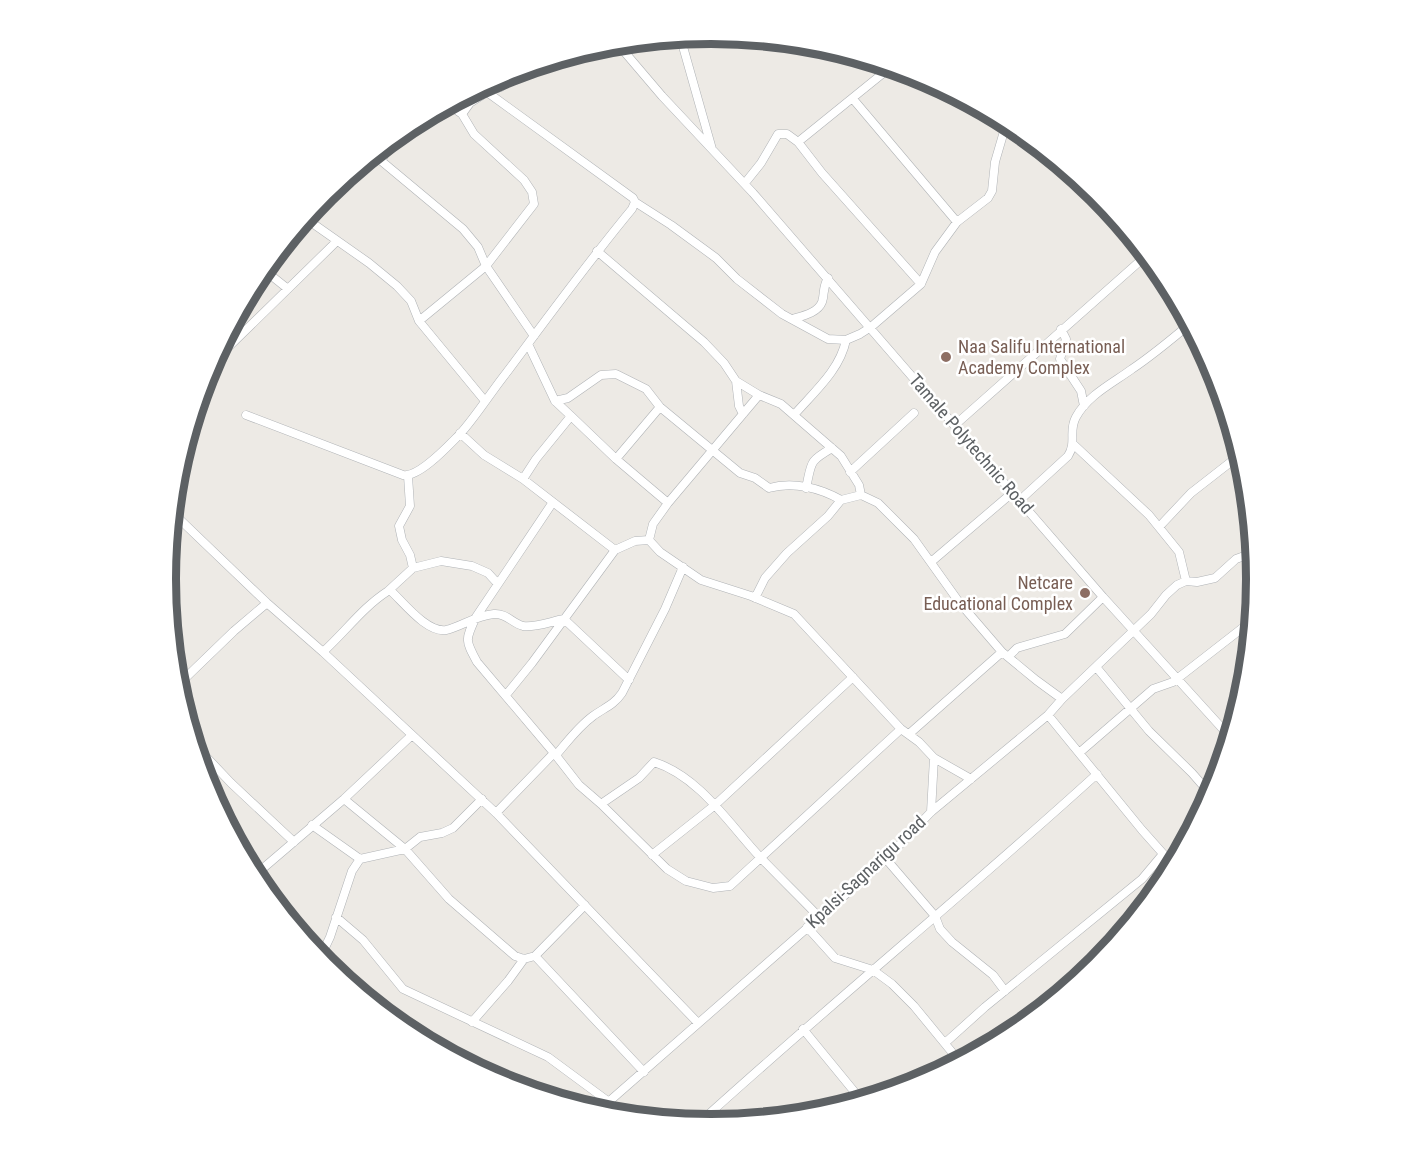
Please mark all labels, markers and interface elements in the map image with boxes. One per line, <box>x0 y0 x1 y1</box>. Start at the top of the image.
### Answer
place label: Naa Salifu International Academy Complex <box>958 336 1125 378</box>
marker: Naa Salifu International Academy Complex <box>939 350 953 364</box>
street label: Tamale Polytechnic Road <box>905 369 1038 518</box>
place label: Netcare Educational Complex <box>923 572 1073 614</box>
marker: Netcare Educational Complex <box>1078 586 1092 600</box>
street label: Kpalsi-Sagnarigu road <box>802 811 930 932</box>

